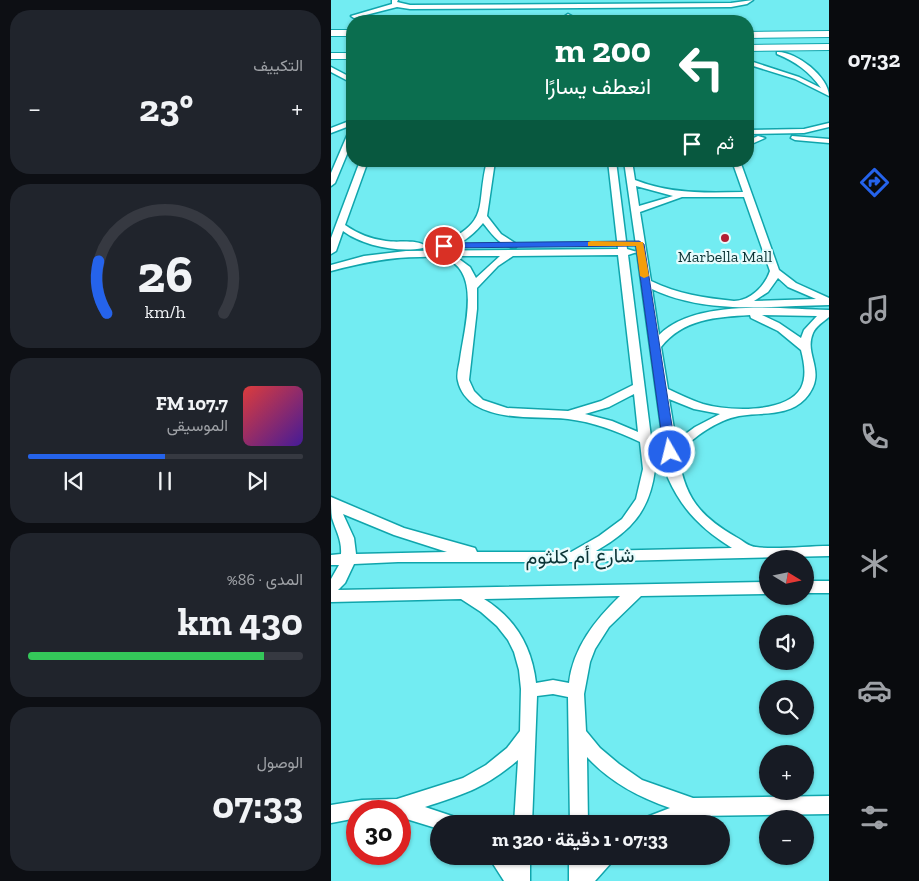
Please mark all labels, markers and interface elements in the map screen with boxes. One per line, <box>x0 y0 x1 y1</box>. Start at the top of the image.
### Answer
text: 200 m <box>555 29 651 71</box>
icon: left <box>669 35 734 100</box>
text: 07:32 <box>848 46 900 73</box>
text: التكييف <box>253 56 303 75</box>
text: انعطف يسارًا <box>544 73 651 100</box>
text: 23° <box>139 85 193 131</box>
text: − <box>28 92 41 125</box>
text: + <box>291 92 303 125</box>
icon: arrive <box>678 130 706 158</box>
text: ثم <box>716 131 734 154</box>
icon: directions <box>857 165 892 200</box>
pin <box>423 225 465 267</box>
icon: arrive <box>430 232 458 260</box>
marker: Marbella Mall <box>719 232 731 244</box>
text: 26 <box>138 243 193 305</box>
place label: Marbella Mall <box>678 247 772 266</box>
icon: music <box>857 292 892 327</box>
text: km/h <box>145 301 186 323</box>
text: 107.7 FM <box>156 392 228 415</box>
text: الموسيقى <box>167 416 228 435</box>
icon: phone <box>857 419 892 454</box>
position arrow <box>643 425 695 477</box>
icon: previous <box>60 467 88 495</box>
icon: pause <box>151 467 179 495</box>
icon: next <box>243 467 271 495</box>
street label: شارع أم كلثوم <box>525 543 635 571</box>
icon: climate <box>857 546 892 581</box>
north arrow <box>759 550 813 605</box>
map controls <box>759 550 814 865</box>
text: المدى · 86% <box>227 570 303 589</box>
text: 430 km <box>178 599 303 645</box>
button: sound <box>759 615 814 670</box>
icon: car <box>857 673 892 708</box>
button: search <box>759 680 814 735</box>
button: + <box>759 745 814 800</box>
text: الوصول <box>257 753 303 772</box>
text: 07:33 <box>212 782 303 828</box>
speed limit sign: 30 <box>346 800 411 865</box>
icon: filters <box>857 800 892 835</box>
button: − <box>759 810 814 865</box>
text: 07:33 · 1 دقيقة · 320 m <box>492 828 668 851</box>

